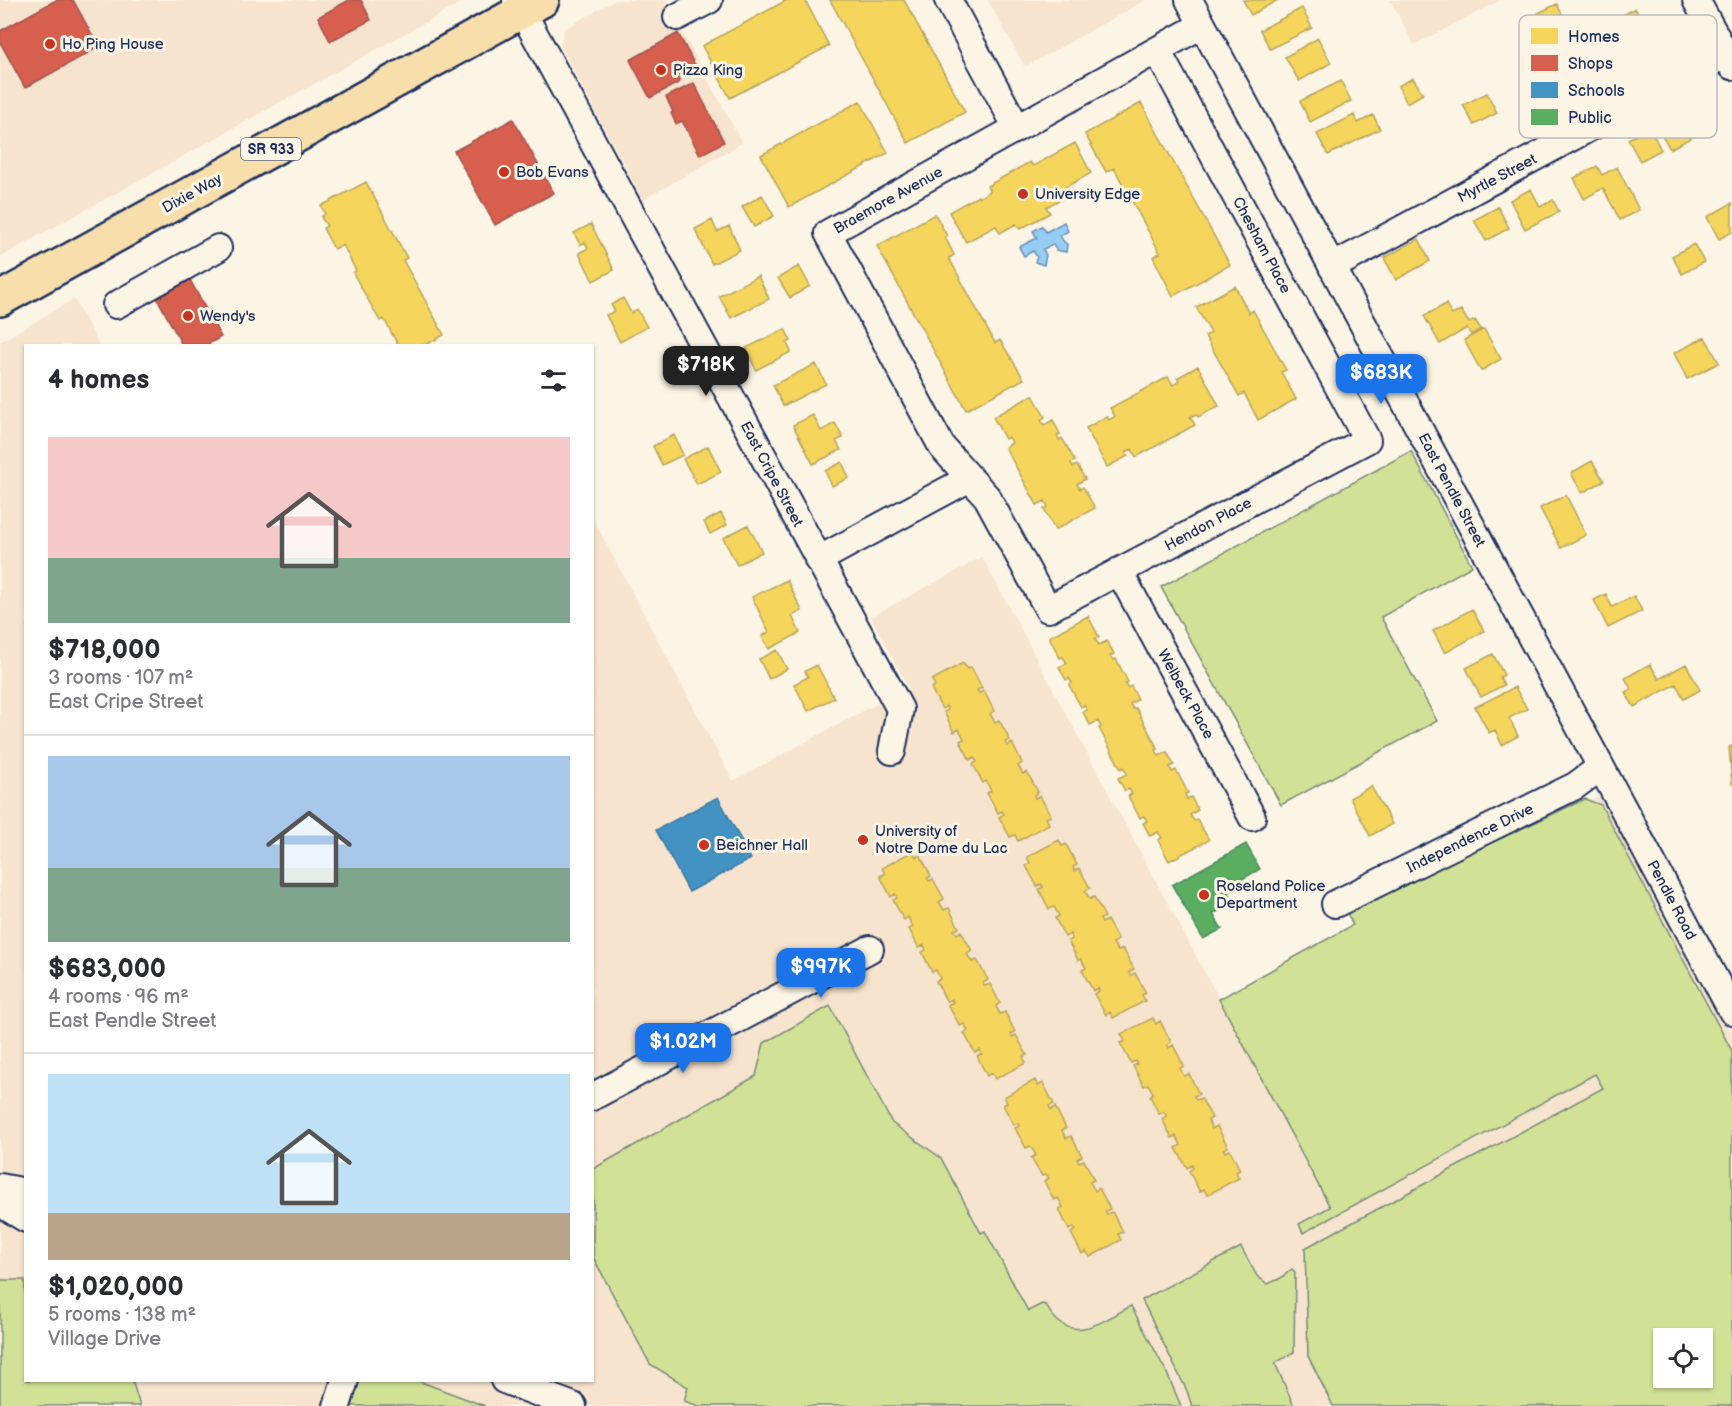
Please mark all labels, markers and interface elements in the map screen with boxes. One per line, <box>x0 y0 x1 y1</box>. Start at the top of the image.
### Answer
legend <box>1519 15 1717 138</box>
text: Homes <box>1568 28 1620 47</box>
place label: Ho Ping House <box>62 35 164 54</box>
marker: Ho Ping House <box>43 37 57 51</box>
text: Shops <box>1568 55 1613 74</box>
place label: Pizza King <box>673 61 743 80</box>
marker: Pizza King <box>654 63 668 77</box>
text: Schools <box>1568 82 1625 101</box>
text: Public <box>1568 109 1612 128</box>
road number: SR 933 <box>241 138 301 160</box>
street label: Myrtle Street <box>1454 149 1540 207</box>
street label: Braemore Avenue <box>830 162 946 238</box>
place label: Bob Evans <box>516 163 589 182</box>
marker: Bob Evans <box>497 165 511 179</box>
street label: Dixie Way <box>159 169 226 218</box>
place label: University Edge <box>1035 185 1140 204</box>
marker: University Edge <box>1016 187 1030 201</box>
street label: Chesham Place <box>1228 194 1295 297</box>
place label: Wendy's <box>200 307 256 326</box>
marker: Wendy's <box>181 309 195 323</box>
pin: $718K <box>664 346 748 397</box>
text: $718K <box>677 353 735 377</box>
pin: $683K <box>1339 354 1423 405</box>
text: $683K <box>1350 361 1412 385</box>
icon: filters <box>537 364 570 397</box>
text: 4 homes <box>48 365 149 396</box>
street label: East Cripe Street <box>736 418 807 531</box>
street label: East Pendle Street <box>1414 430 1490 551</box>
icon: home <box>255 476 363 584</box>
street label: Hendon Place <box>1161 493 1255 555</box>
text: $718,000 <box>48 635 160 666</box>
street label: Welbeck Place <box>1153 646 1218 743</box>
text: 3 rooms · 107 m² <box>48 666 193 690</box>
text: East Cripe Street <box>48 690 203 714</box>
icon: home <box>255 795 363 903</box>
street label: Independence Drive <box>1404 799 1537 877</box>
place label: University of Notre Dame du Lac <box>875 822 1008 858</box>
marker: University of Notre Dame du Lac <box>856 833 870 847</box>
place label: Beichner Hall <box>716 836 808 855</box>
marker: Beichner Hall <box>697 838 711 852</box>
street label: Pendle Road <box>1643 857 1700 943</box>
place label: Roseland Police Department <box>1216 877 1326 913</box>
marker: Roseland Police Department <box>1197 888 1211 902</box>
pin: $997K <box>779 948 863 999</box>
text: $683,000 <box>48 954 166 985</box>
text: $997K <box>790 955 852 979</box>
text: 4 rooms · 96 m² <box>48 985 189 1009</box>
text: East Pendle Street <box>48 1009 216 1033</box>
pin: $1.02M <box>634 1023 732 1074</box>
text: $1.02M <box>649 1030 717 1054</box>
icon: home <box>255 1113 363 1221</box>
text: $1,020,000 <box>48 1272 184 1303</box>
text: 5 rooms · 138 m² <box>48 1303 196 1327</box>
text: Village Drive <box>48 1327 161 1351</box>
map controls <box>1653 1328 1713 1388</box>
button: locate <box>1653 1328 1713 1388</box>

